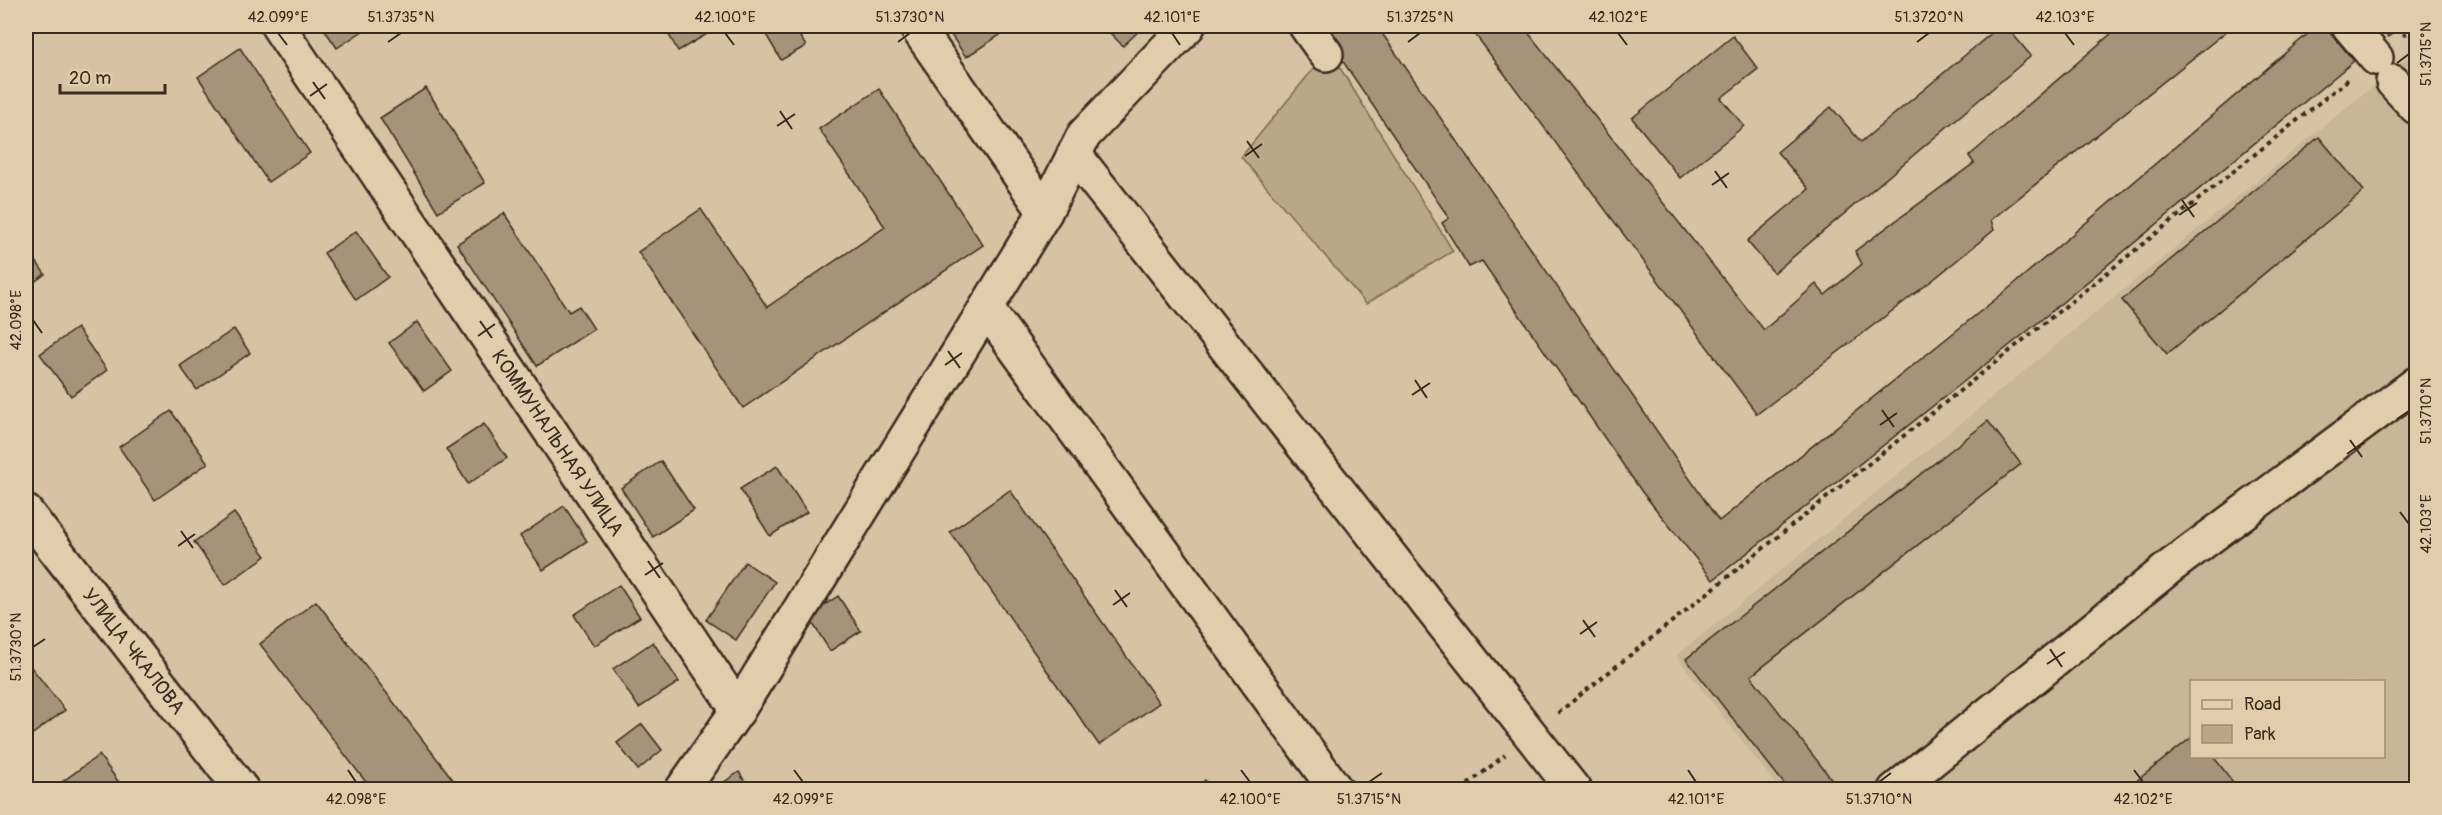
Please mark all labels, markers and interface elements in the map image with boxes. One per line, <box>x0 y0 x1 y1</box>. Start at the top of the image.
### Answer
text: 42.099°E <box>248 8 308 27</box>
text: 51.3735°N <box>368 8 434 27</box>
text: 42.100°E <box>694 8 756 27</box>
text: 51.3730°N <box>876 8 944 27</box>
text: 42.101°E <box>1144 8 1201 27</box>
text: 51.3725°N <box>1387 8 1453 27</box>
text: 42.102°E <box>1588 8 1648 27</box>
text: 51.3720°N <box>1895 8 1963 27</box>
text: 42.103°E <box>2035 8 2095 27</box>
text: 51.3715°N <box>2417 22 2436 86</box>
scale bar <box>60 57 165 95</box>
text: 20 m <box>69 67 111 90</box>
text: 42.098°E <box>7 290 26 350</box>
street label: КОММУНАЛЬНАЯ УЛИЦА <box>486 345 629 541</box>
text: 51.3710°N <box>2417 378 2436 444</box>
text: 42.103°E <box>2417 494 2436 554</box>
street label: УЛИЦА ЧКАЛОВА <box>77 583 190 719</box>
text: 51.3730°N <box>7 613 26 681</box>
legend <box>2190 680 2385 758</box>
text: Road <box>2244 693 2281 716</box>
text: Park <box>2244 723 2276 746</box>
text: 42.098°E <box>326 790 386 809</box>
text: 42.099°E <box>773 790 833 809</box>
text: 42.100°E <box>1219 790 1281 809</box>
text: 51.3715°N <box>1337 790 1401 809</box>
text: 42.101°E <box>1668 790 1725 809</box>
text: 51.3710°N <box>1846 790 1912 809</box>
text: 42.102°E <box>2113 790 2173 809</box>

